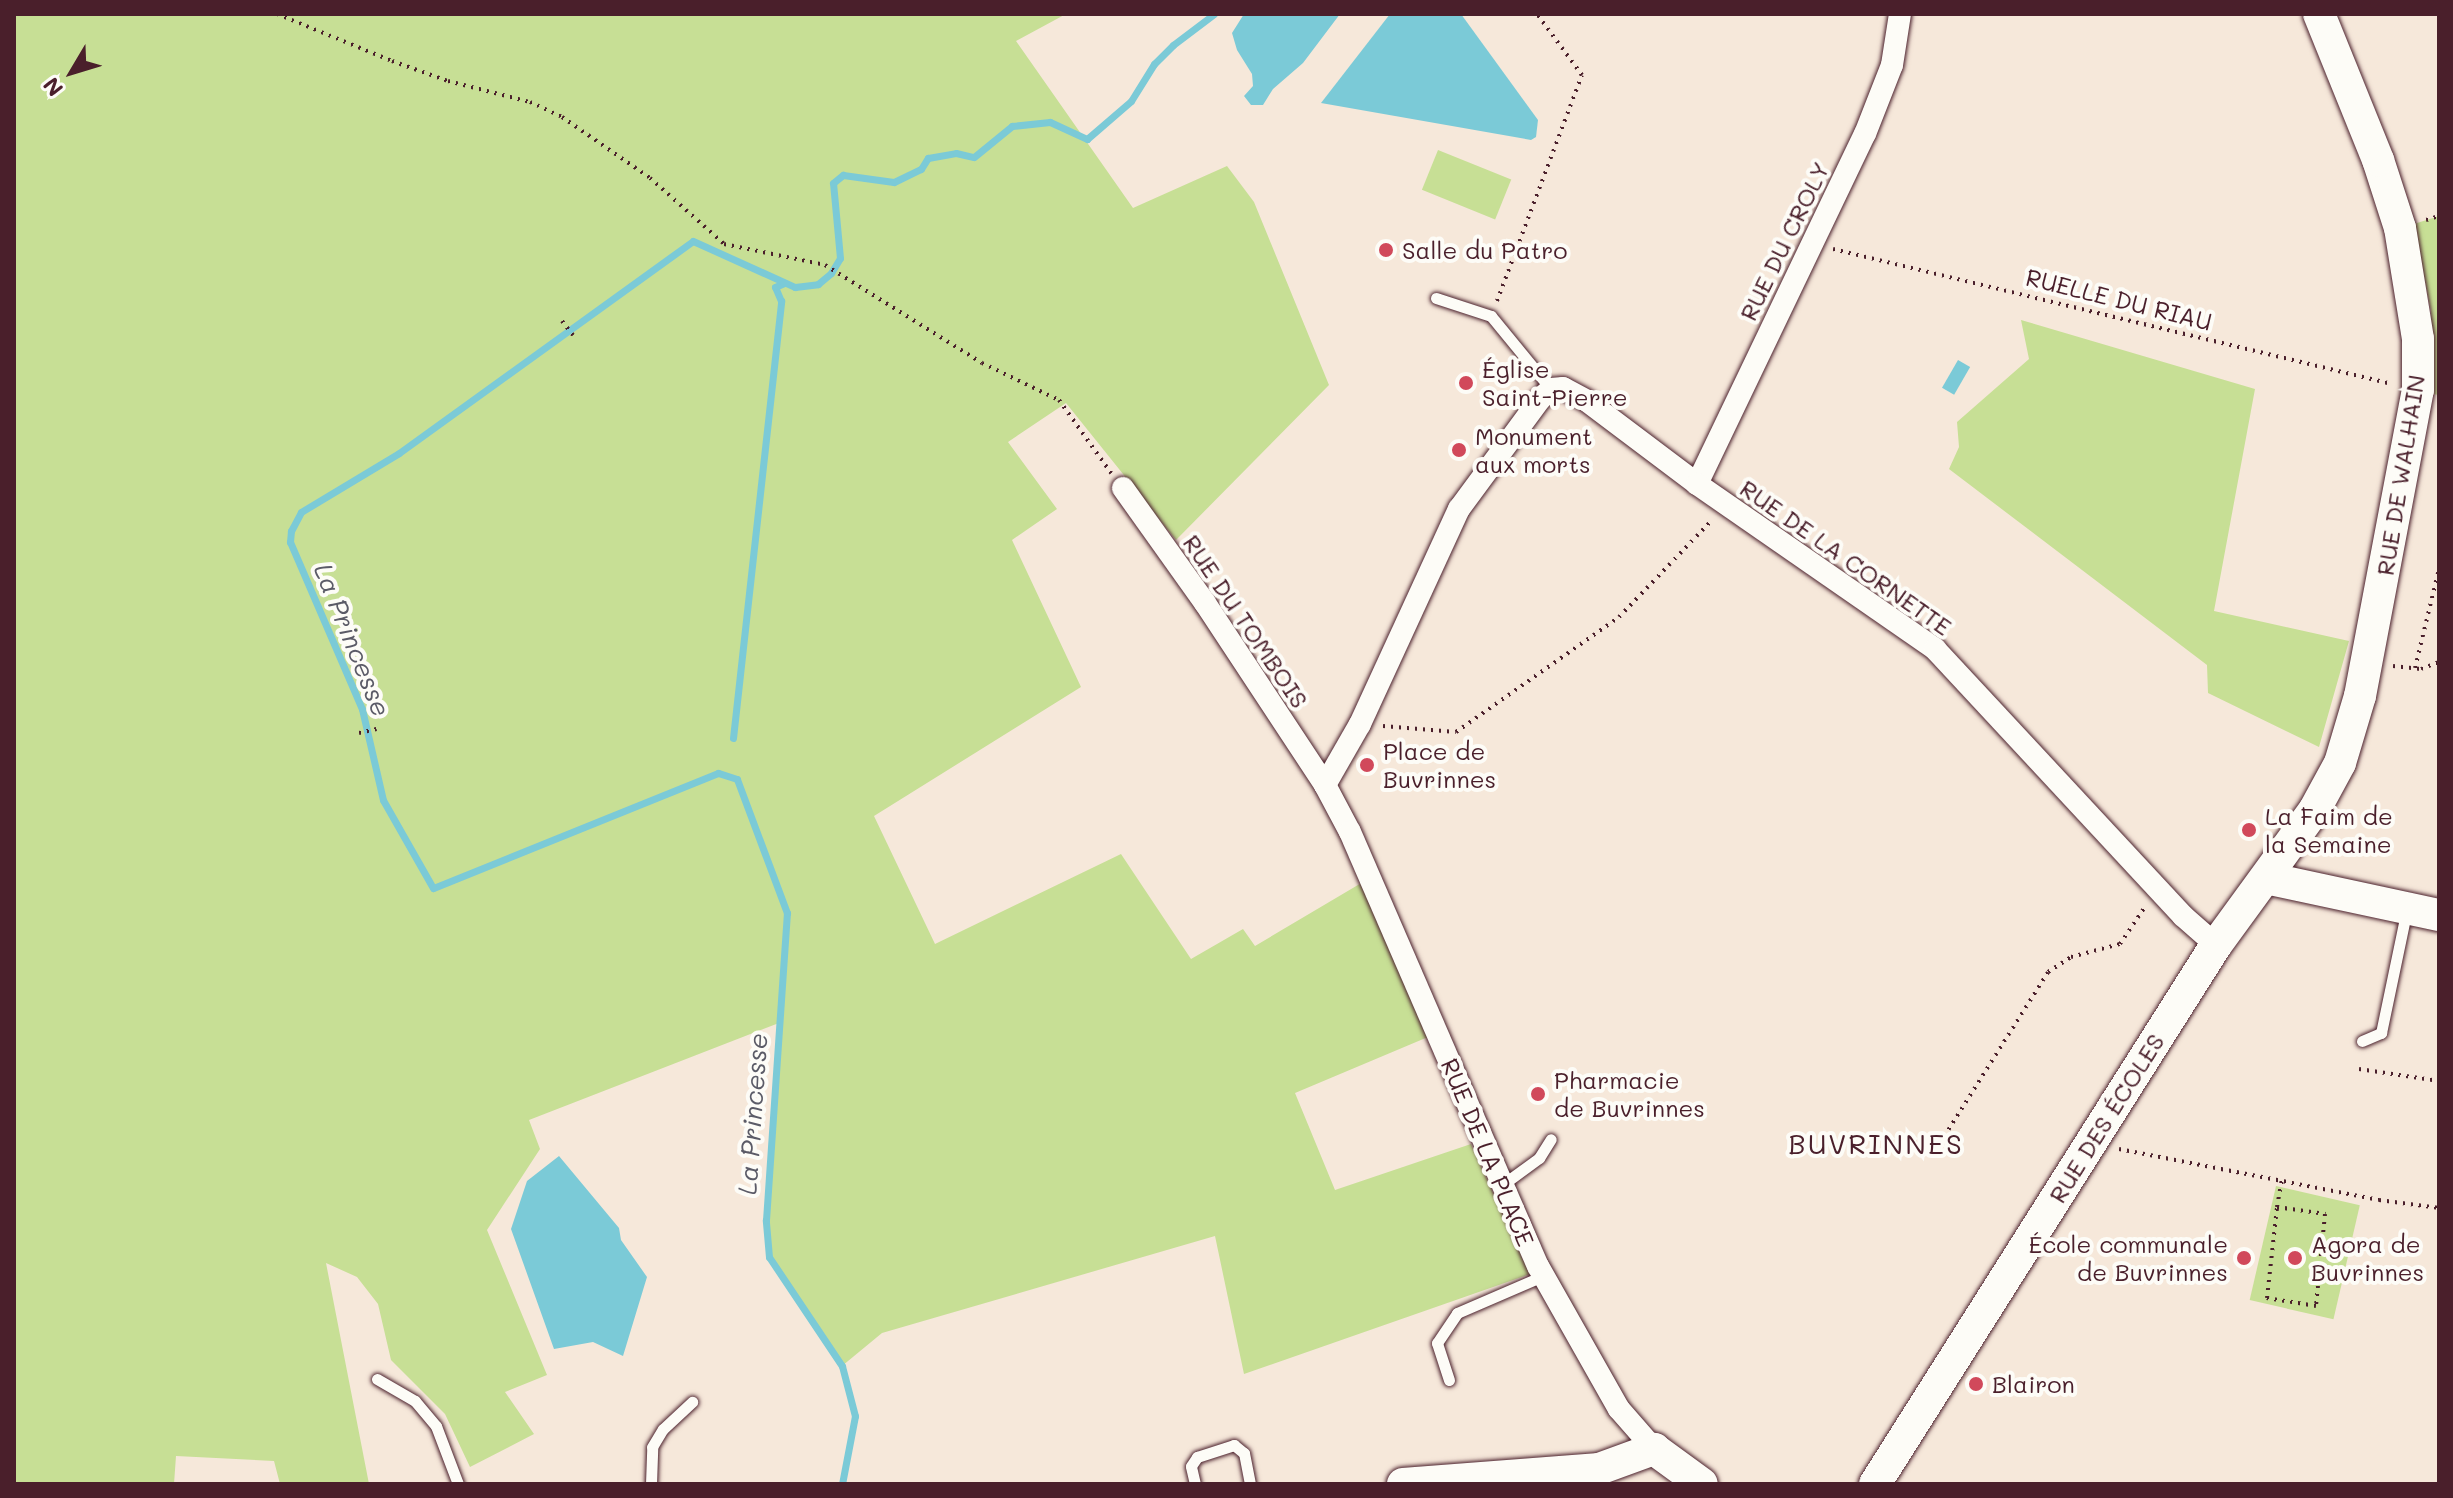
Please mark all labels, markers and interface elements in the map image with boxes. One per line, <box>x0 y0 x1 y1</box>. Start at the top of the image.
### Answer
north arrow <box>32 32 112 112</box>
text: N <box>36 72 69 103</box>
street label: RUE DU CROLY <box>1733 157 1835 325</box>
place label: Salle du Patro <box>1402 236 1568 264</box>
marker: Salle du Patro <box>1377 241 1395 259</box>
street label: RUELLE DU RIAU <box>2023 262 2215 336</box>
place label: Église Saint-Pierre <box>1482 355 1628 411</box>
street label: RUE DE WALHAIN <box>2370 373 2430 577</box>
marker: Église Saint-Pierre <box>1457 374 1475 392</box>
place label: Monument aux morts <box>1475 422 1593 478</box>
marker: Monument aux morts <box>1450 441 1468 459</box>
street label: RUE DE LA CORNETTE <box>1735 473 1957 641</box>
street label: RUE DU TOMBOIS <box>1177 529 1315 713</box>
water label: La Princesse <box>307 559 397 721</box>
place label: Place de Buvrinnes <box>1383 737 1496 793</box>
marker: Place de Buvrinnes <box>1358 756 1376 774</box>
place label: La Faim de la Semaine <box>2265 802 2393 858</box>
marker: La Faim de la Semaine <box>2240 821 2258 839</box>
street label: RUE DES ÉCOLES <box>2042 1028 2170 1208</box>
water label: La Princesse <box>732 1032 774 1196</box>
street label: RUE DE LA PLACE <box>1435 1054 1541 1250</box>
place label: Pharmacie de Buvrinnes <box>1554 1066 1705 1122</box>
marker: Pharmacie de Buvrinnes <box>1529 1085 1547 1103</box>
district label: BUVRINNES <box>1788 1126 1964 1160</box>
place label: École communale de Buvrinnes <box>2028 1230 2228 1286</box>
place label: Agora de Buvrinnes <box>2311 1230 2424 1286</box>
marker: École communale de Buvrinnes <box>2235 1249 2253 1267</box>
marker: Agora de Buvrinnes <box>2286 1249 2304 1267</box>
place label: Blairon <box>1992 1370 2075 1398</box>
marker: Blairon <box>1967 1375 1985 1393</box>

